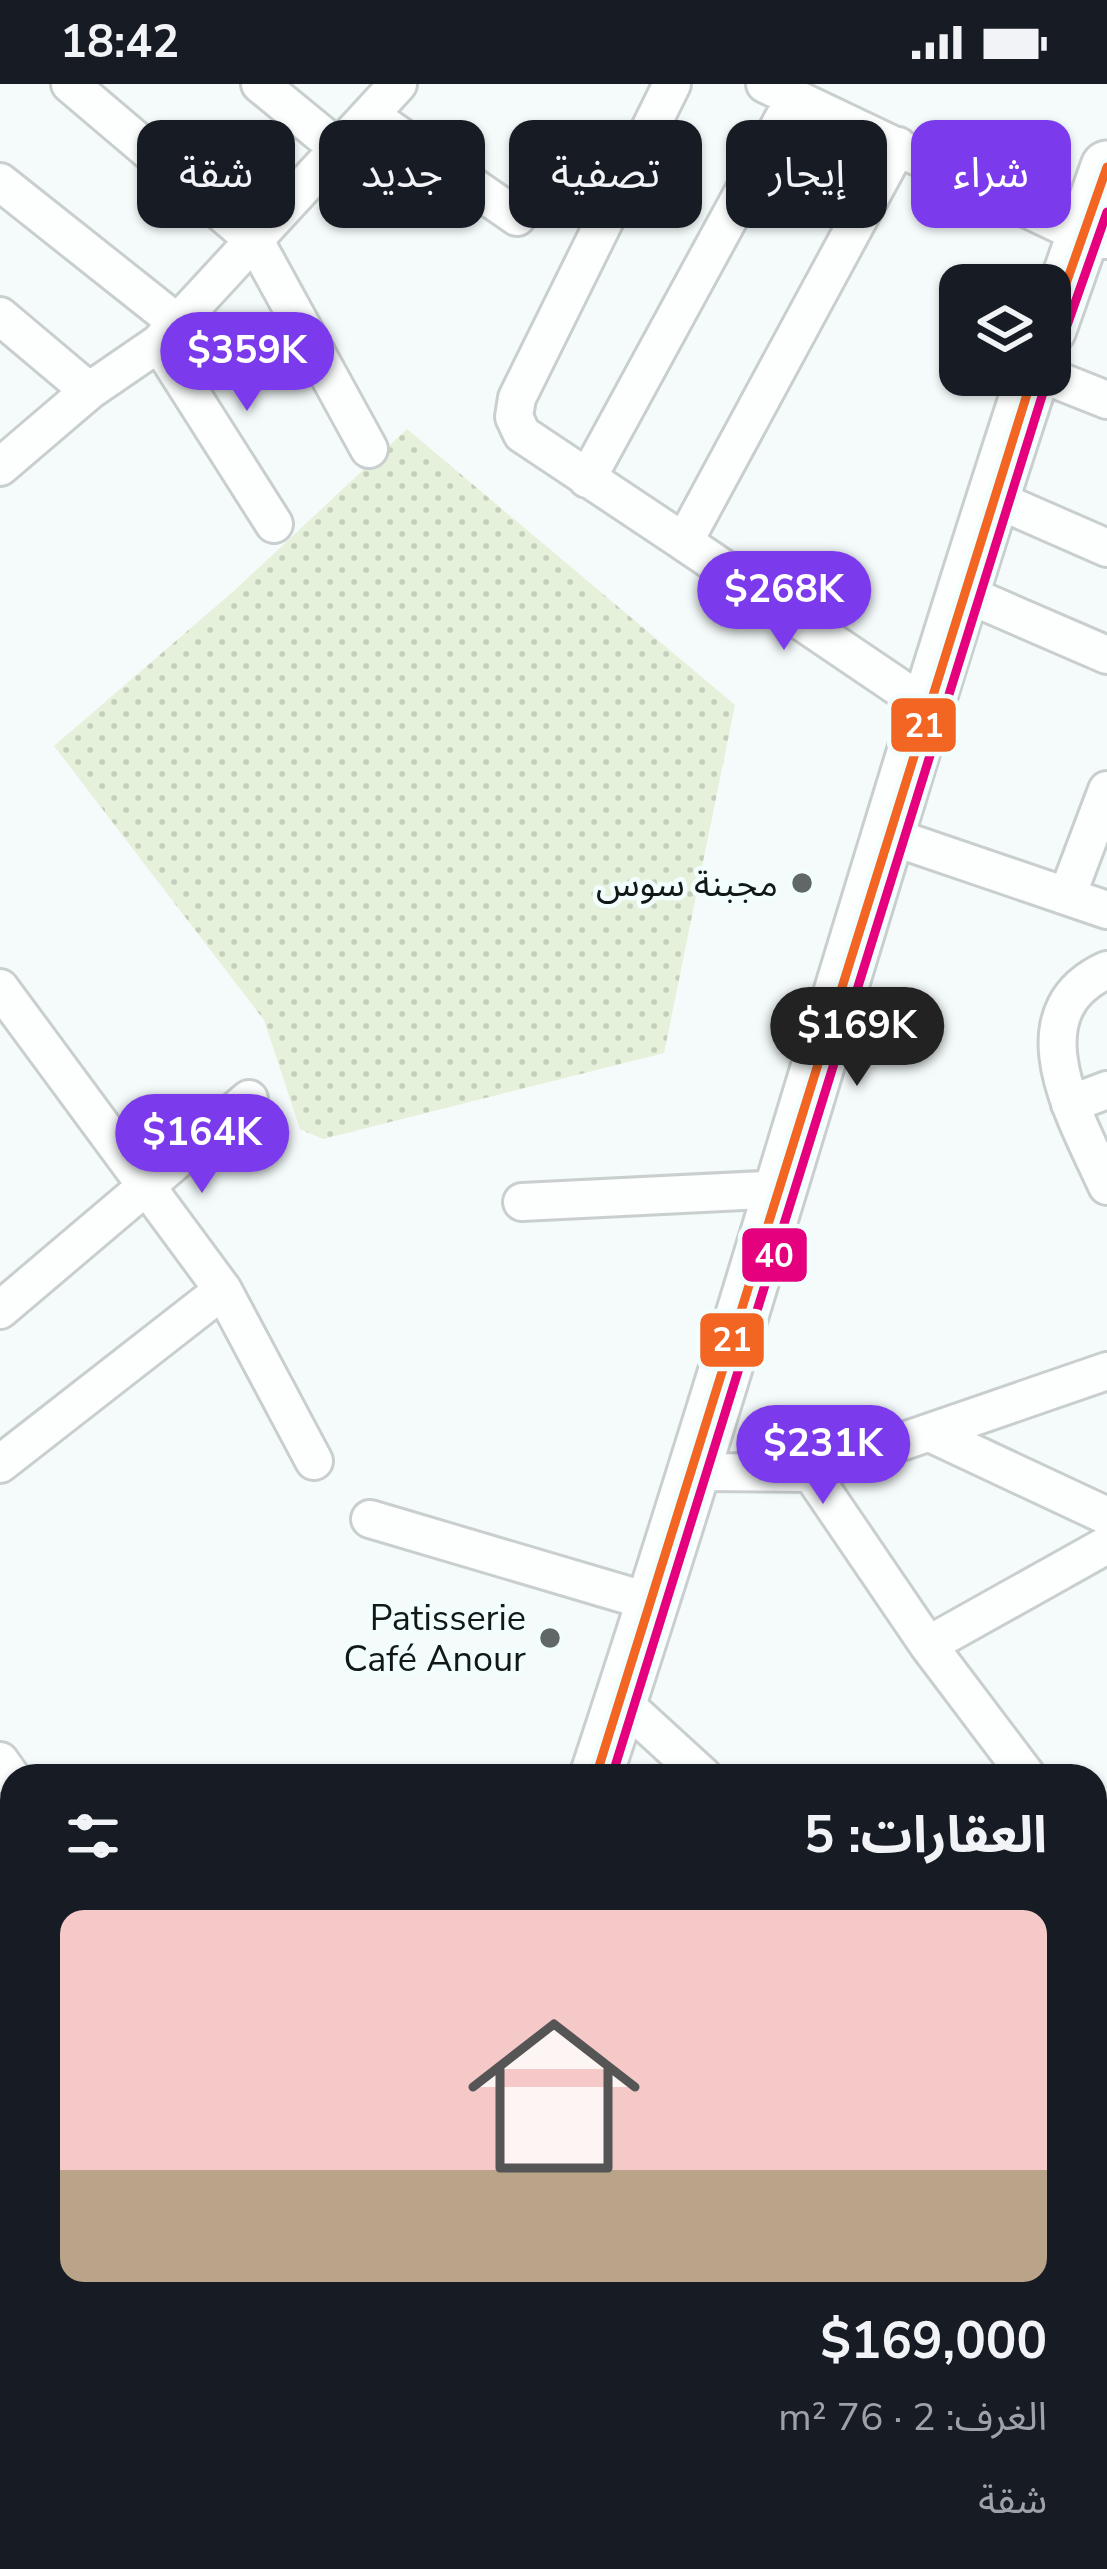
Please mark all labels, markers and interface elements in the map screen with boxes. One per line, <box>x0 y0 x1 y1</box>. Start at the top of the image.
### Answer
text: 18:42 <box>60 12 179 73</box>
chip: شقة <box>137 120 295 228</box>
chip: جديد <box>319 120 485 228</box>
chip: تصفية <box>509 120 702 228</box>
chip: إيجار <box>726 120 887 228</box>
chip: شراء <box>911 120 1071 228</box>
map controls <box>939 264 1071 396</box>
button: layers <box>939 264 1071 396</box>
pin: $359K <box>163 312 331 414</box>
text: $359K <box>187 324 307 377</box>
pin: $268K <box>700 551 868 653</box>
text: $268K <box>724 563 844 616</box>
line badge: 21 <box>889 696 958 754</box>
text: 21 <box>904 704 944 749</box>
place label: مجبنة سوس <box>596 860 778 909</box>
marker: مجبنة سوس <box>789 870 815 896</box>
pin: $169K <box>773 987 941 1089</box>
text: $169K <box>797 999 917 1052</box>
pin: $164K <box>118 1094 286 1196</box>
text: $164K <box>142 1106 262 1159</box>
line badge: 40 <box>740 1226 809 1284</box>
text: 40 <box>754 1234 794 1279</box>
line badge: 21 <box>698 1311 766 1369</box>
text: 21 <box>712 1318 752 1363</box>
pin: $231K <box>739 1405 907 1507</box>
text: $231K <box>763 1417 883 1470</box>
place label: Patisserie Café Anour <box>344 1594 526 1684</box>
marker: Patisserie Café Anour <box>537 1625 563 1651</box>
text: العقارات: 5 <box>804 1800 1047 1870</box>
icon: filters <box>60 1803 126 1869</box>
icon: home <box>446 1988 662 2204</box>
text: $169,000 <box>820 2306 1047 2376</box>
text: الغرف: 2 · 76 m² <box>778 2391 1047 2444</box>
text: شقة <box>978 2474 1047 2527</box>

